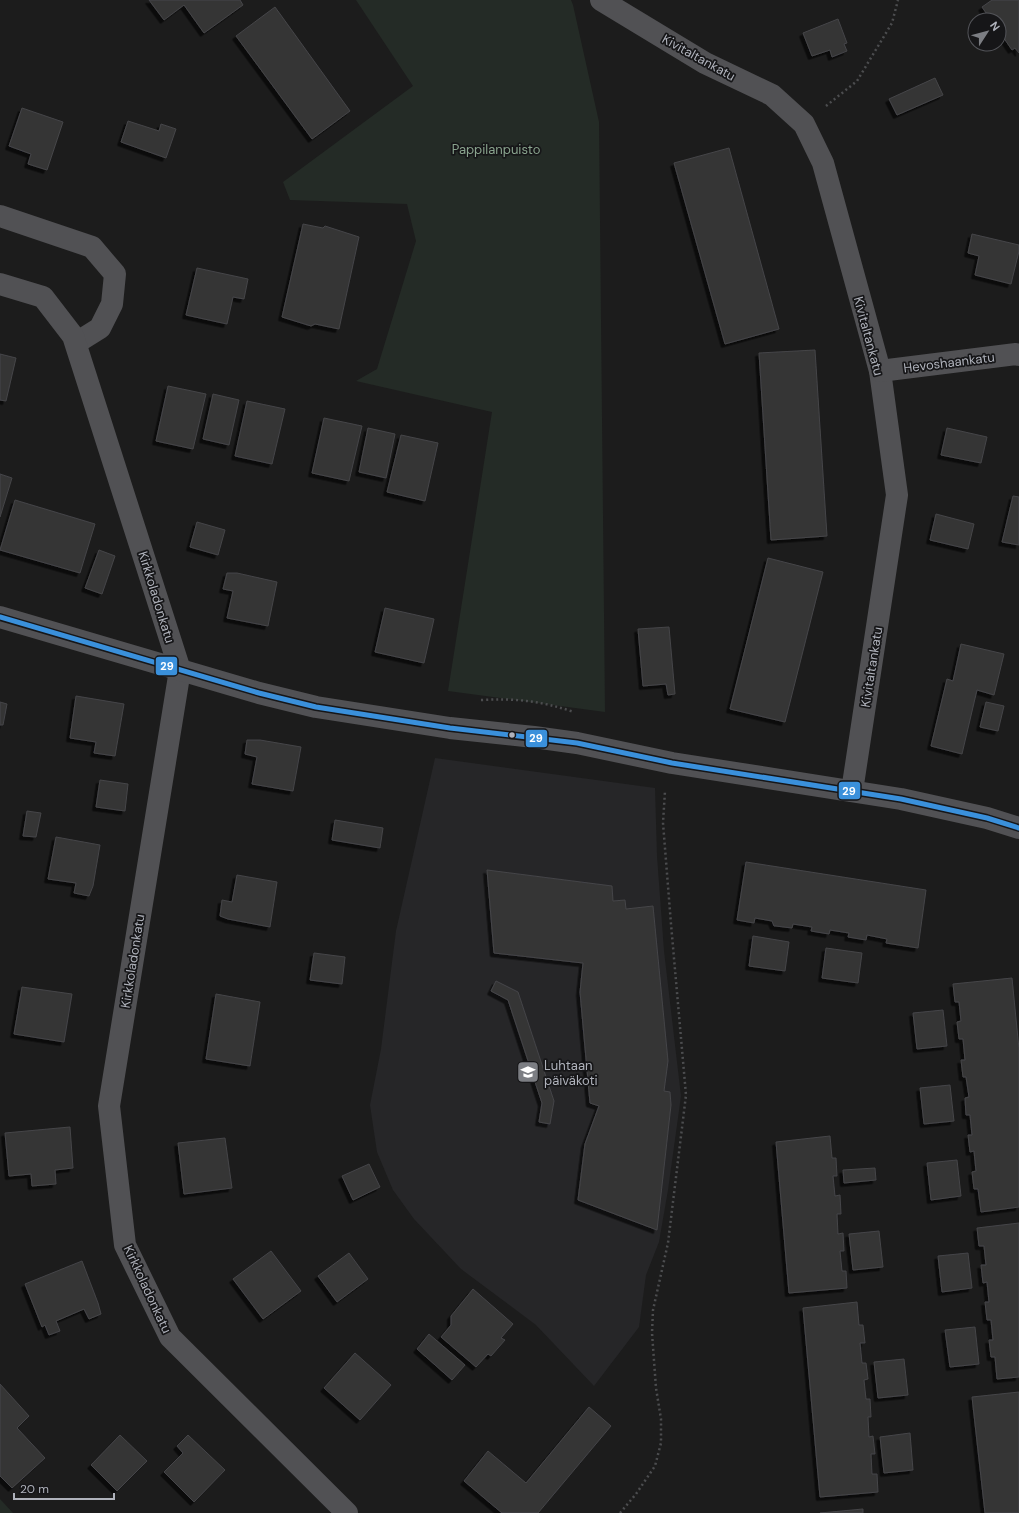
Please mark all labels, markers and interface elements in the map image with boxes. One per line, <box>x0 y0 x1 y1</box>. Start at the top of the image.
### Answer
north arrow <box>967 12 1007 52</box>
text: N <box>987 19 1003 33</box>
street label: Kivitaltankatu <box>659 30 738 85</box>
park label: Pappilanpuisto <box>452 141 541 158</box>
street label: Kivitaltankatu <box>850 295 887 378</box>
street label: Hevoshaankatu <box>902 348 996 377</box>
street label: Kirkkoladonkatu <box>134 549 179 645</box>
street label: Kivitaltankatu <box>857 626 886 709</box>
line badge: 29 <box>155 656 178 676</box>
text: 29 <box>160 659 174 673</box>
line badge: 29 <box>525 729 548 748</box>
unlabelled marker <box>507 730 517 740</box>
text: 29 <box>529 731 543 745</box>
line badge: 29 <box>838 781 861 800</box>
text: 29 <box>842 784 856 798</box>
street label: Kirkkoladonkatu <box>117 913 148 1009</box>
place label: Luhtaan päiväkoti <box>544 1057 598 1089</box>
school or university icon: Luhtaan päiväkoti <box>515 1059 541 1085</box>
street label: Kirkkoladonkatu <box>120 1243 175 1336</box>
scale bar <box>14 1475 114 1501</box>
text: 20 m <box>20 1481 49 1497</box>

